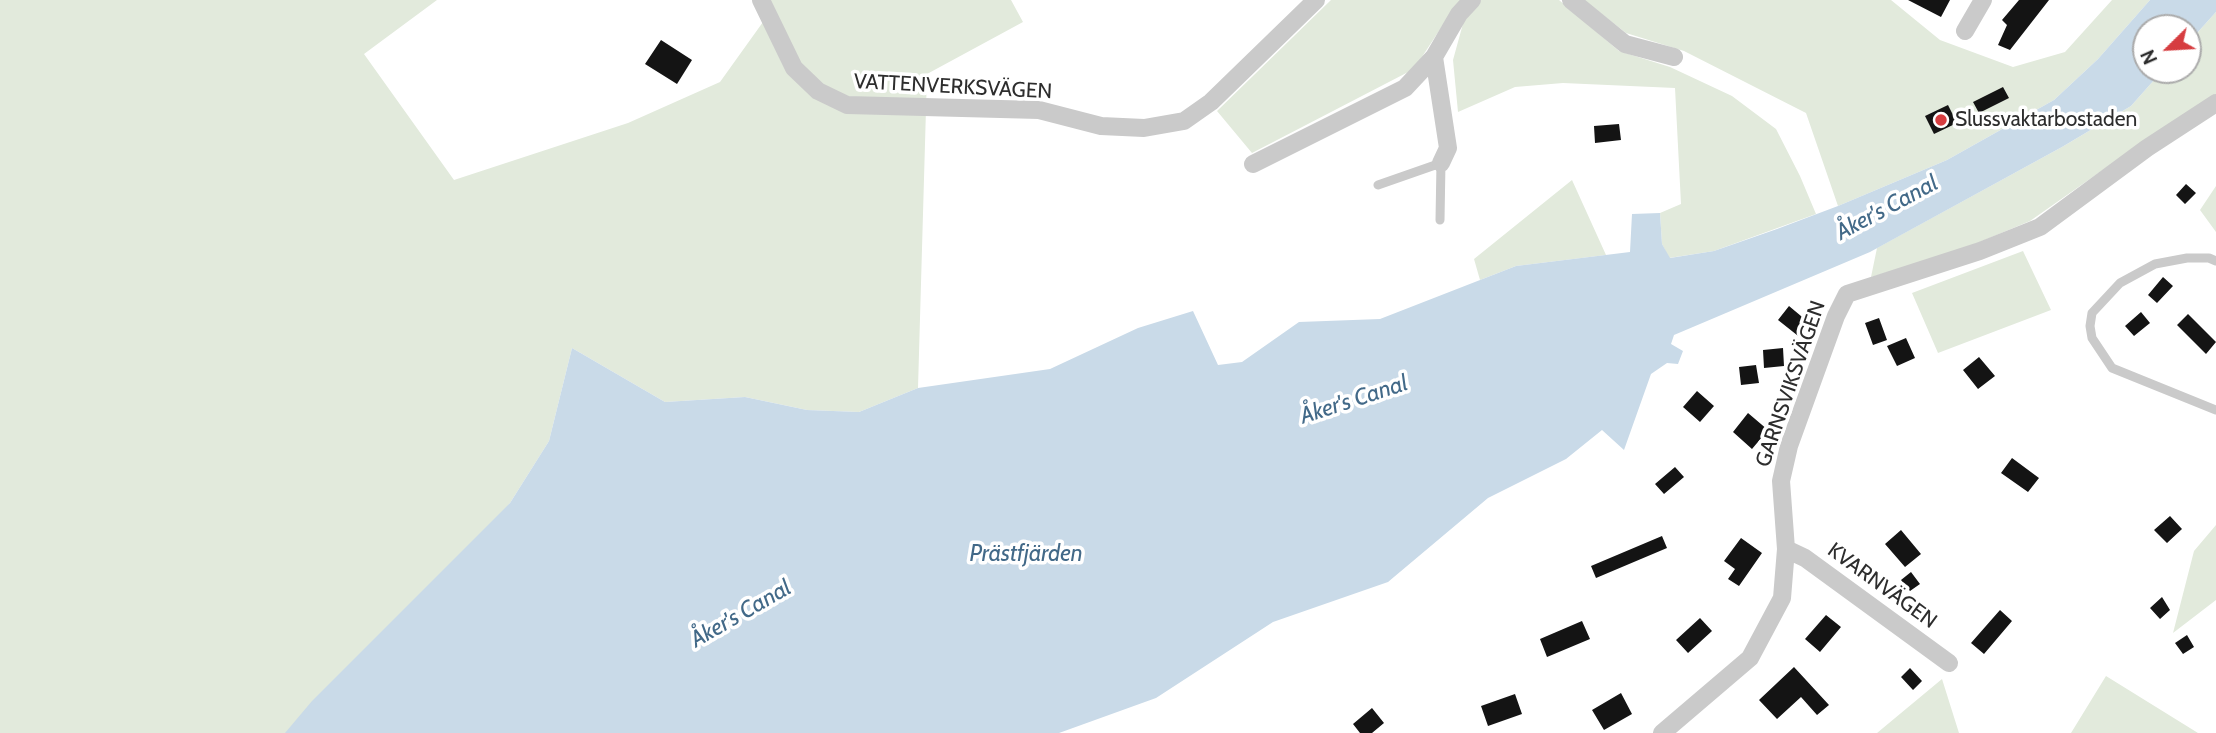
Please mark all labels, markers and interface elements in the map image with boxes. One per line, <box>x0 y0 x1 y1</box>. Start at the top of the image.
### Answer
north arrow <box>2132 14 2202 84</box>
text: N <box>2136 46 2162 68</box>
street label: VATTENVERKSVÄGEN <box>853 69 1053 105</box>
place label: Slussvaktarbostaden <box>1955 107 2137 133</box>
marker: Slussvaktarbostaden <box>1933 112 1949 128</box>
water label: Åker's Canal <box>1831 170 1943 246</box>
street label: GARNSVIKSVÄGEN <box>1751 298 1831 470</box>
water label: Åker's Canal <box>1297 370 1411 430</box>
street label: KVARNVÄGEN <box>1822 538 1942 634</box>
water label: Prästfjärden <box>969 540 1083 568</box>
water label: Åker's Canal <box>686 574 796 654</box>

